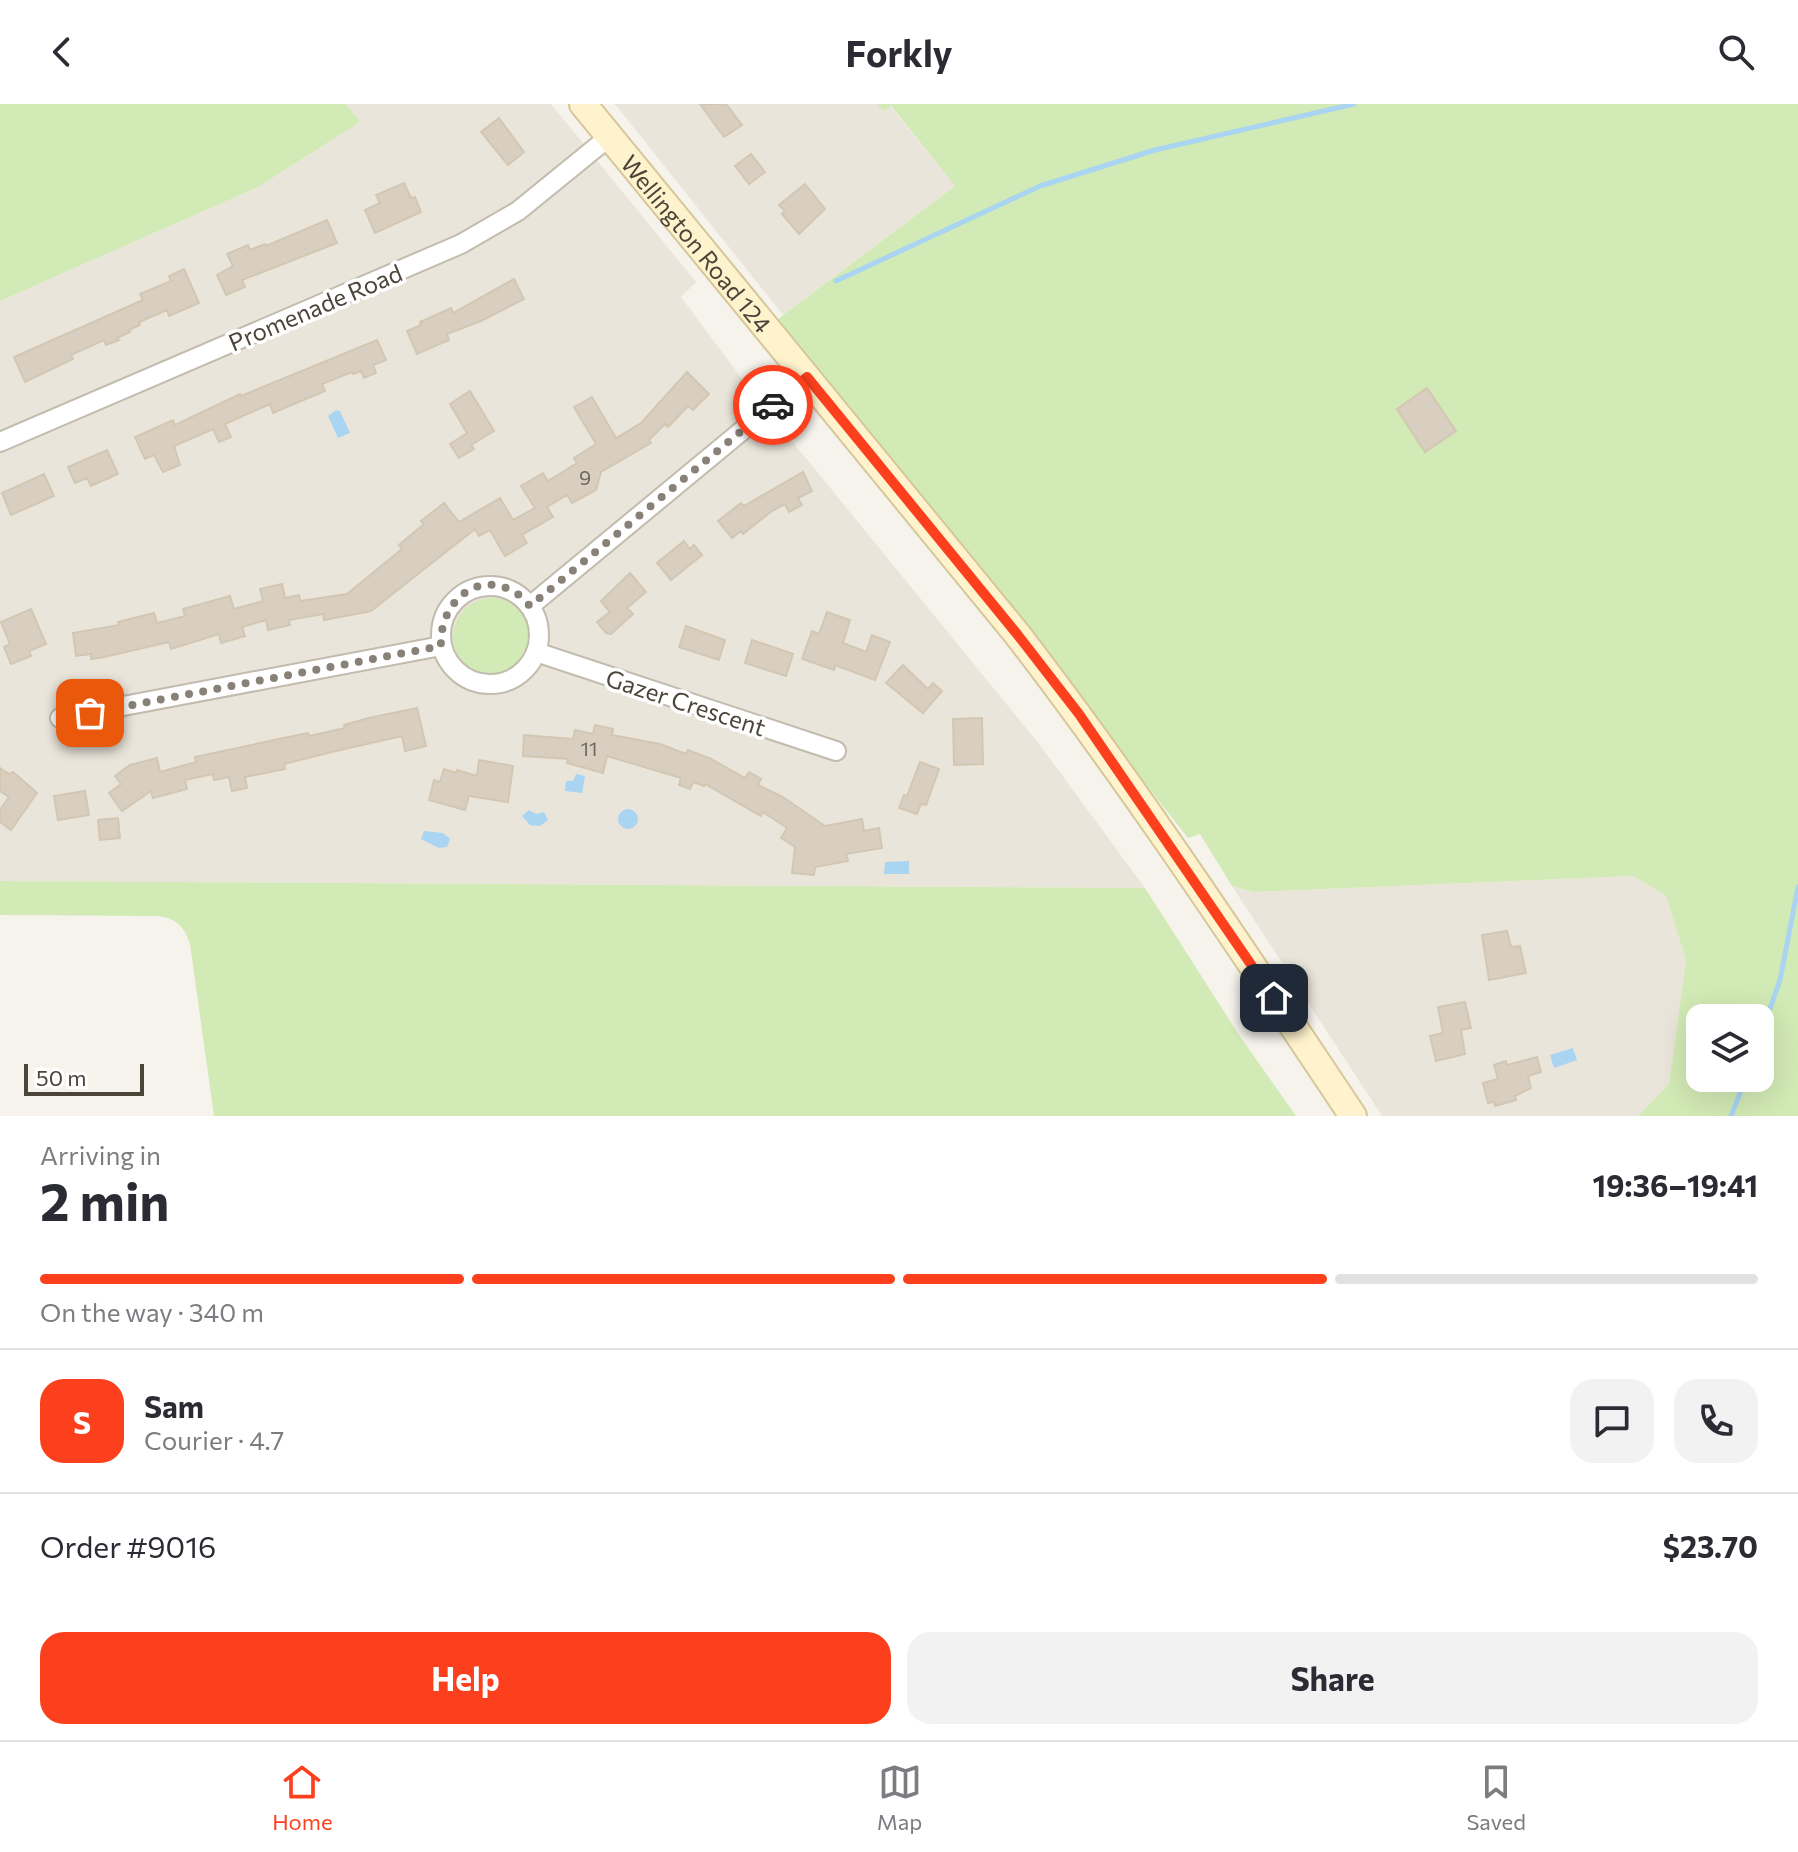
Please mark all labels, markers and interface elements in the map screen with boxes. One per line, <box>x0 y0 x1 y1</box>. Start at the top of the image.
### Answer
icon: back <box>40 30 84 74</box>
text: Forkly <box>846 30 952 74</box>
icon: search <box>1714 30 1758 74</box>
street label: Wellington Road 124 <box>616 148 778 338</box>
street label: Promenade Road <box>224 257 406 357</box>
courier <box>733 365 813 445</box>
icon: car <box>751 383 795 427</box>
house number: 9 <box>579 465 591 489</box>
street label: Gazer Crescent <box>602 663 770 742</box>
pin <box>56 679 124 747</box>
icon: bag <box>68 691 112 735</box>
house number: 11 <box>580 736 598 760</box>
pin <box>1240 964 1308 1032</box>
icon: home <box>1252 976 1296 1020</box>
map controls <box>1686 1004 1774 1092</box>
button: layers <box>1686 1004 1774 1092</box>
scale bar <box>24 1060 144 1096</box>
text: 50 m <box>36 1064 86 1091</box>
text: Arriving in <box>40 1139 161 1170</box>
text: 19:36–19:41 <box>1592 1166 1758 1203</box>
text: 2 min <box>40 1168 169 1232</box>
text: On the way · 340 m <box>40 1296 264 1327</box>
button: chat <box>1570 1379 1654 1463</box>
button: phone <box>1674 1379 1758 1463</box>
text: Sam <box>144 1387 204 1424</box>
text: S <box>73 1403 91 1440</box>
text: Courier · 4.7 <box>144 1424 284 1455</box>
text: Order #9016 <box>40 1527 216 1564</box>
text: $23.70 <box>1663 1527 1758 1564</box>
button: Help <box>40 1632 891 1724</box>
button: Share <box>907 1632 1758 1724</box>
tab: Home <box>272 1760 333 1835</box>
tab: Map <box>877 1760 922 1835</box>
tab: Saved <box>1466 1760 1526 1835</box>

